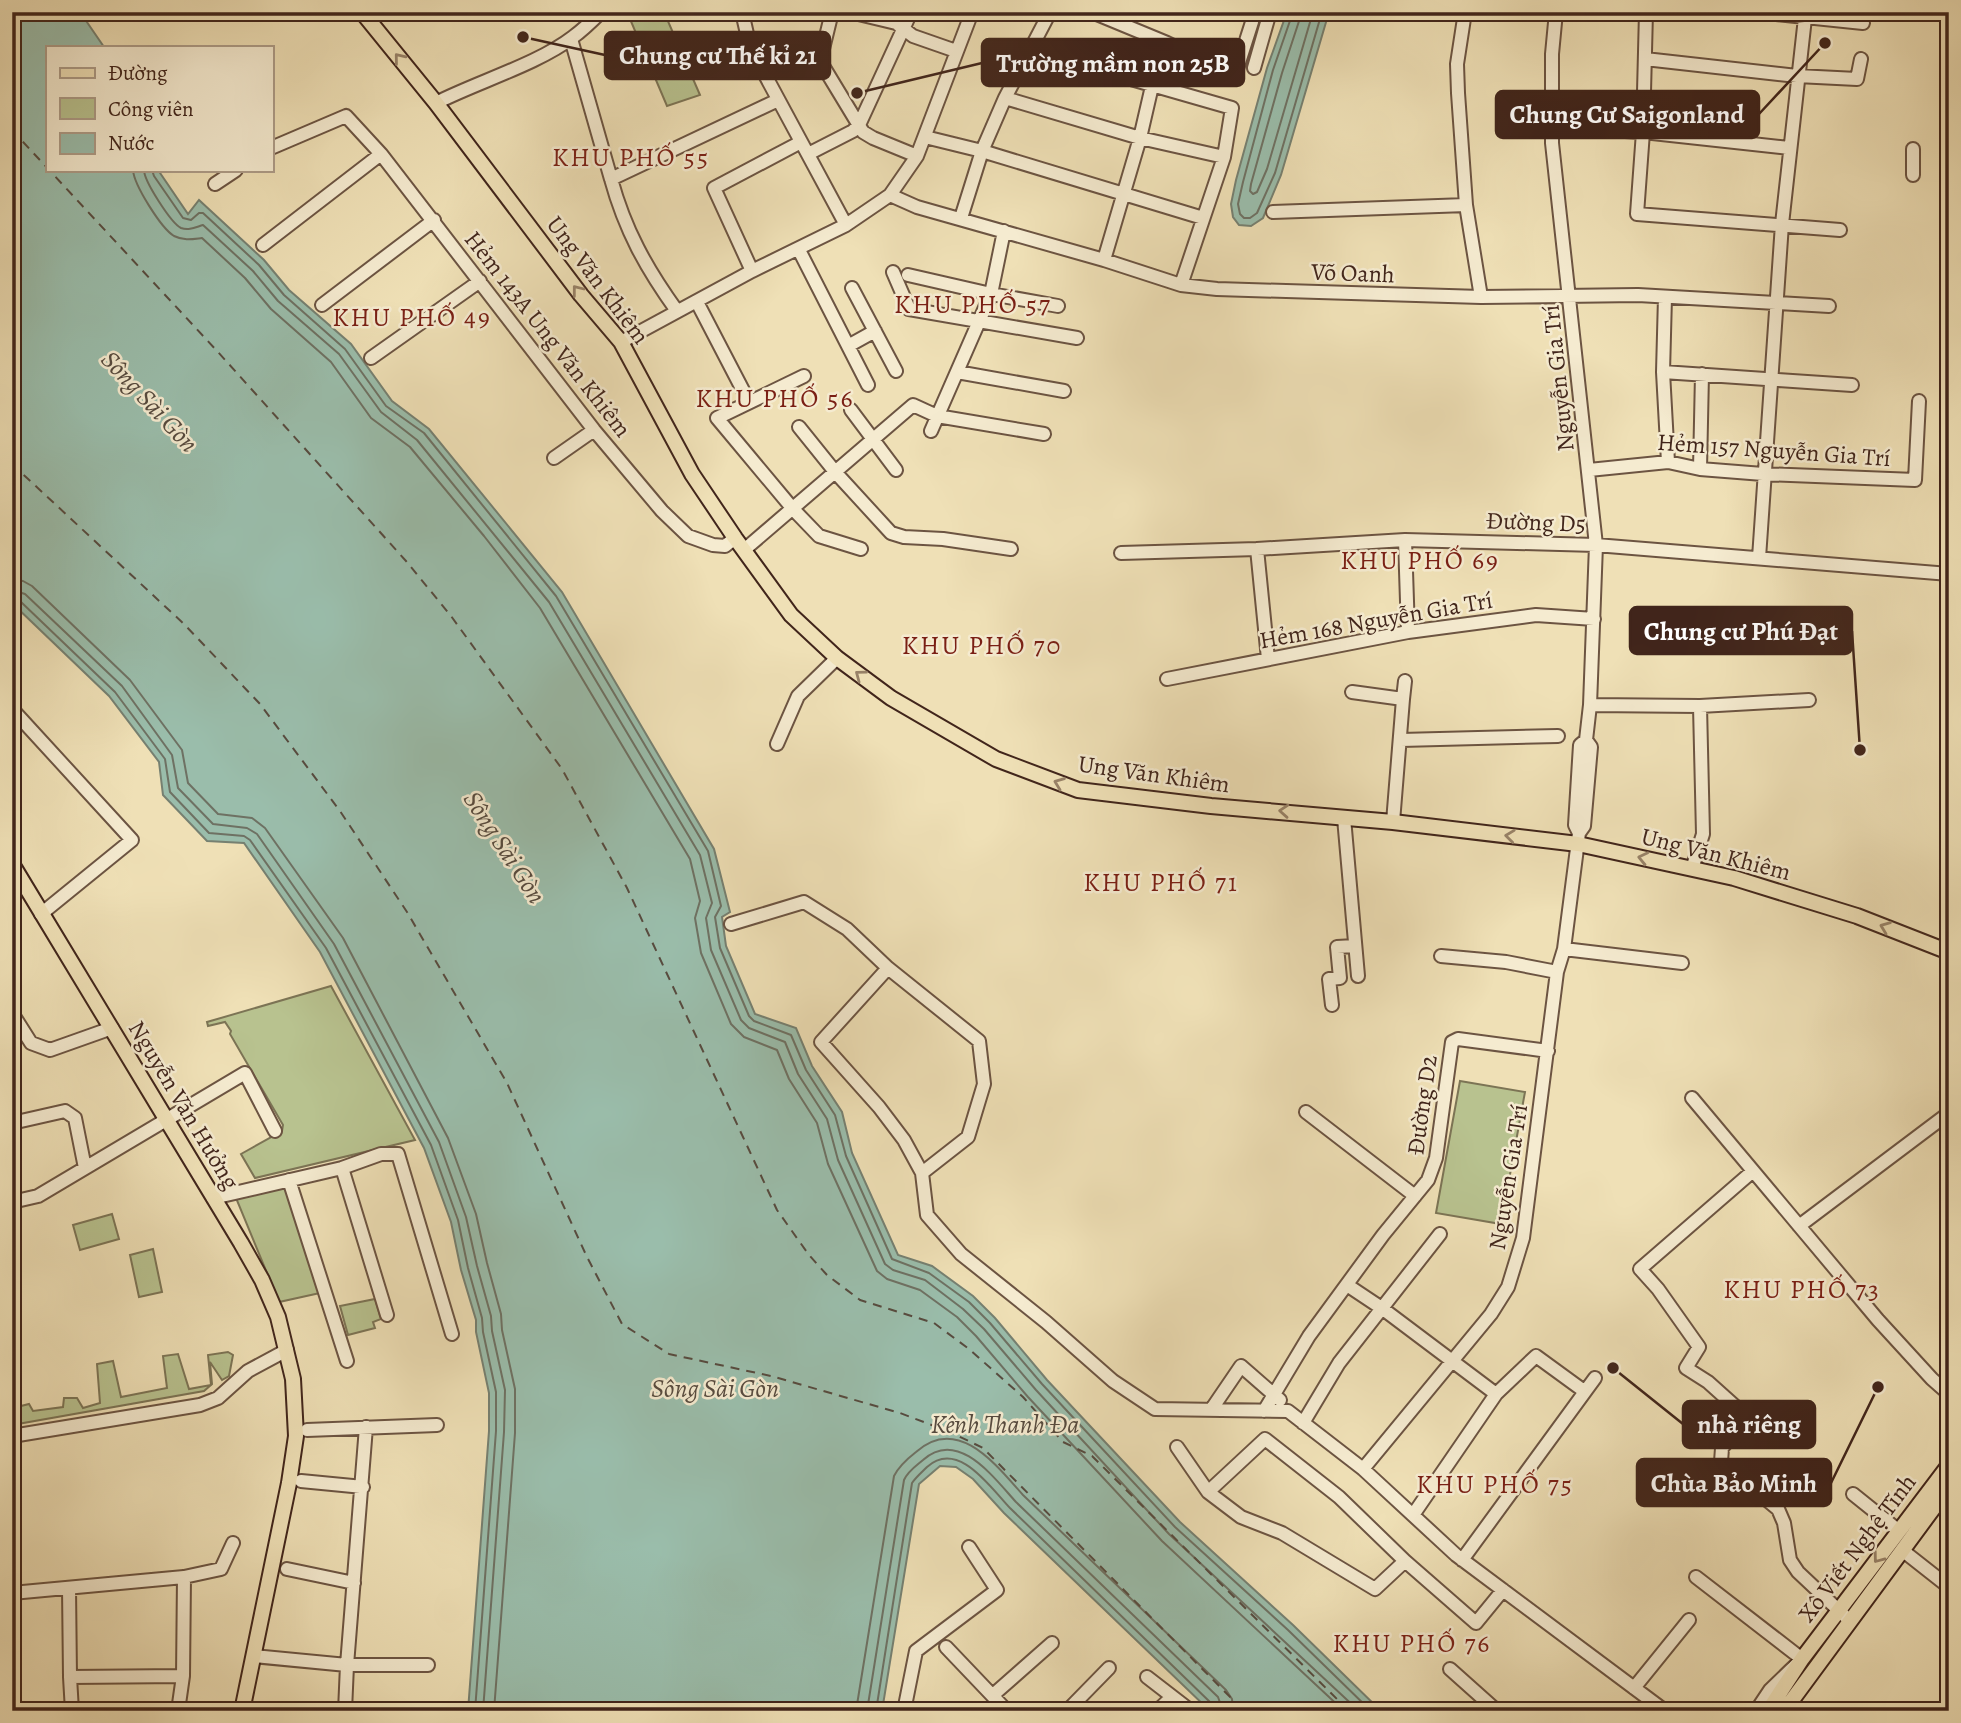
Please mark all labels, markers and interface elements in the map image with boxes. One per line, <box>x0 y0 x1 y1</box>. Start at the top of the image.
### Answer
callout: Chung cư Thế kỉ 21 <box>605 32 830 79</box>
text: Chung cư Thế kỉ 21 <box>619 38 817 73</box>
callout: Trường mầm non 25B <box>982 39 1244 86</box>
legend <box>46 46 273 172</box>
text: Trường mầm non 25B <box>996 46 1230 81</box>
one-way arrow <box>395 53 407 66</box>
text: Đường <box>108 59 168 87</box>
callout: Chung Cư Saigonland <box>1496 91 1759 138</box>
text: Công viên <box>108 95 194 123</box>
text: Chung Cư Saigonland <box>1510 97 1745 132</box>
text: Nước <box>108 129 155 157</box>
district label: KHU PHỐ 55 <box>552 140 710 175</box>
street label: Ung Văn Khiêm <box>539 209 657 351</box>
street label: Hẻm 143A Ung Văn Khiêm <box>457 224 639 444</box>
street label: Võ Oanh <box>1310 256 1395 290</box>
one-way arrow <box>572 285 585 297</box>
district label: KHU PHỐ 57 <box>894 287 1052 322</box>
district label: KHU PHỐ 49 <box>332 300 492 335</box>
street label: Nguyễn Gia Trí <box>1534 303 1582 453</box>
water label: Sông Sài Gòn <box>93 343 206 460</box>
district label: KHU PHỐ 56 <box>695 381 855 416</box>
street label: Hẻm 157 Nguyễn Gia Trí <box>1656 426 1892 474</box>
street label: Đường D5 <box>1486 504 1586 540</box>
district label: KHU PHỐ 69 <box>1340 543 1500 578</box>
street label: Hẻm 168 Nguyễn Gia Trí <box>1257 584 1495 656</box>
callout: Chung cư Phú Đạt <box>1630 607 1852 654</box>
text: Chung cư Phú Đạt <box>1644 614 1839 649</box>
district label: KHU PHỐ 70 <box>902 628 1062 663</box>
one-way arrow <box>855 671 868 683</box>
street label: Ung Văn Khiêm <box>1076 748 1232 800</box>
one-way arrow <box>1053 777 1065 791</box>
water label: Sông Sài Gòn <box>455 784 554 910</box>
one-way arrow <box>1278 804 1289 819</box>
street label: Ung Văn Khiêm <box>1638 820 1794 888</box>
one-way arrow <box>1504 828 1516 843</box>
one-way arrow <box>1637 852 1649 867</box>
district label: KHU PHỐ 71 <box>1083 865 1239 900</box>
one-way arrow <box>1880 922 1892 936</box>
street label: Nguyễn Văn Hưởng <box>121 1015 247 1195</box>
street label: Đường D2 <box>1399 1053 1445 1157</box>
street label: Nguyễn Gia Trí <box>1481 1102 1535 1252</box>
district label: KHU PHỐ 73 <box>1723 1272 1881 1307</box>
water label: Sông Sài Gòn <box>651 1371 779 1406</box>
callout: nhà riêng <box>1683 1401 1815 1448</box>
water label: Kênh Thanh Đa <box>931 1407 1079 1442</box>
text: nhà riêng <box>1697 1407 1802 1442</box>
callout: Chùa Bảo Minh <box>1637 1459 1831 1506</box>
text: Chùa Bảo Minh <box>1651 1466 1817 1501</box>
district label: KHU PHỐ 75 <box>1416 1467 1574 1502</box>
street label: Xô Viết Nghệ Tĩnh <box>1791 1467 1923 1629</box>
one-way arrow <box>1874 1551 1887 1563</box>
district label: KHU PHỐ 76 <box>1333 1626 1491 1661</box>

